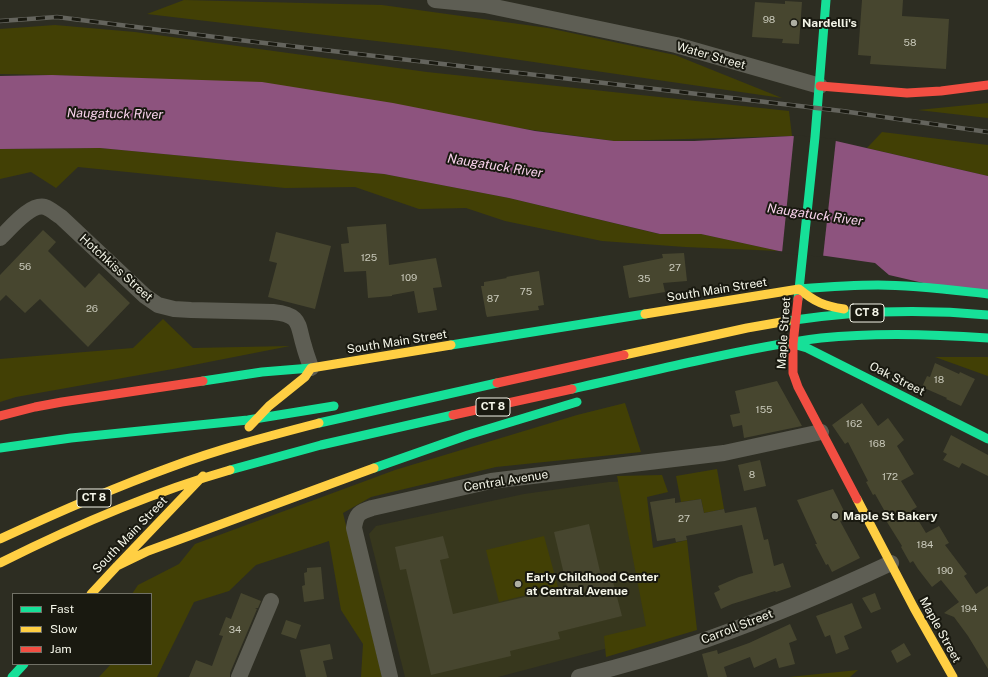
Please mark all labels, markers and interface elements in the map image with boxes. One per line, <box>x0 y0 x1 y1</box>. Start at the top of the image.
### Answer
house number: 98 <box>763 14 775 26</box>
place label: Nardelli's <box>802 16 857 30</box>
marker: Nardelli's <box>789 18 799 28</box>
house number: 58 <box>904 37 916 49</box>
street label: Water Street <box>675 39 747 73</box>
water label: Naugatuck River <box>67 105 163 123</box>
water label: Naugatuck River <box>446 151 544 181</box>
water label: Naugatuck River <box>766 201 864 229</box>
street label: Hotchkiss Street <box>77 231 155 305</box>
house number: 125 <box>361 252 377 264</box>
house number: 56 <box>19 261 31 273</box>
house number: 27 <box>669 262 681 274</box>
house number: 109 <box>401 272 417 284</box>
house number: 35 <box>638 273 650 285</box>
street label: South Main Street <box>666 275 768 305</box>
house number: 75 <box>520 286 532 298</box>
house number: 87 <box>487 293 499 305</box>
street label: Maple Street <box>774 296 794 370</box>
house number: 26 <box>86 303 98 315</box>
road number: CT 8 <box>850 304 884 322</box>
street label: South Main Street <box>346 327 448 357</box>
street label: Oak Street <box>867 359 927 399</box>
house number: 18 <box>934 374 944 386</box>
road number: CT 8 <box>476 398 510 416</box>
house number: 155 <box>756 404 772 416</box>
house number: 162 <box>846 418 862 430</box>
house number: 168 <box>869 438 885 450</box>
street label: Central Avenue <box>463 467 549 495</box>
house number: 8 <box>749 469 755 481</box>
house number: 172 <box>882 471 898 483</box>
road number: CT 8 <box>77 489 111 507</box>
street label: South Main Street <box>90 494 170 576</box>
place label: Maple St Bakery <box>843 509 938 523</box>
marker: Maple St Bakery <box>830 511 840 521</box>
house number: 27 <box>678 513 690 525</box>
house number: 184 <box>917 539 933 551</box>
house number: 190 <box>937 565 953 577</box>
place label: Early Childhood Center at Central Avenue <box>526 570 658 598</box>
marker: Early Childhood Center at Central Avenue <box>513 579 523 589</box>
legend <box>12 593 152 665</box>
street label: Maple Street <box>916 595 964 665</box>
text: Fast <box>50 602 74 616</box>
house number: 194 <box>961 603 977 615</box>
street label: Carroll Street <box>699 607 775 647</box>
text: Slow <box>50 622 77 636</box>
house number: 34 <box>229 624 241 636</box>
text: Jam <box>50 642 72 656</box>

